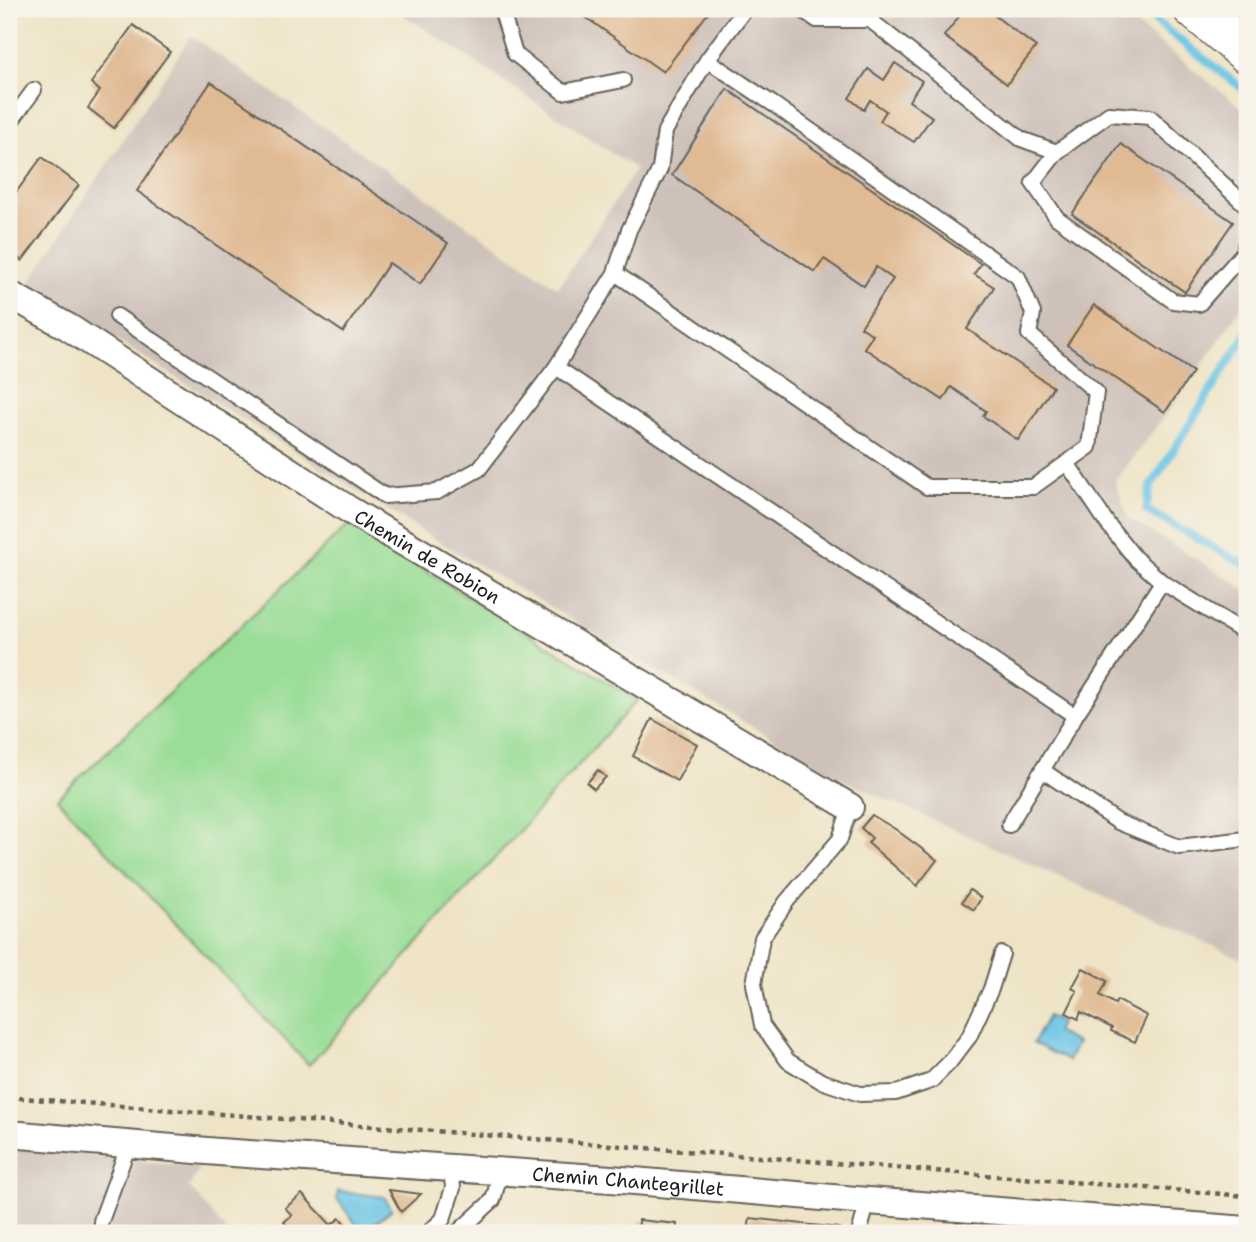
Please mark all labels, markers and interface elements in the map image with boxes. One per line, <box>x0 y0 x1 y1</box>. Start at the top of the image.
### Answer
street label: Chemin de Robion <box>350 503 505 609</box>
street label: Chemin Chantegrillet <box>531 1161 725 1201</box>

